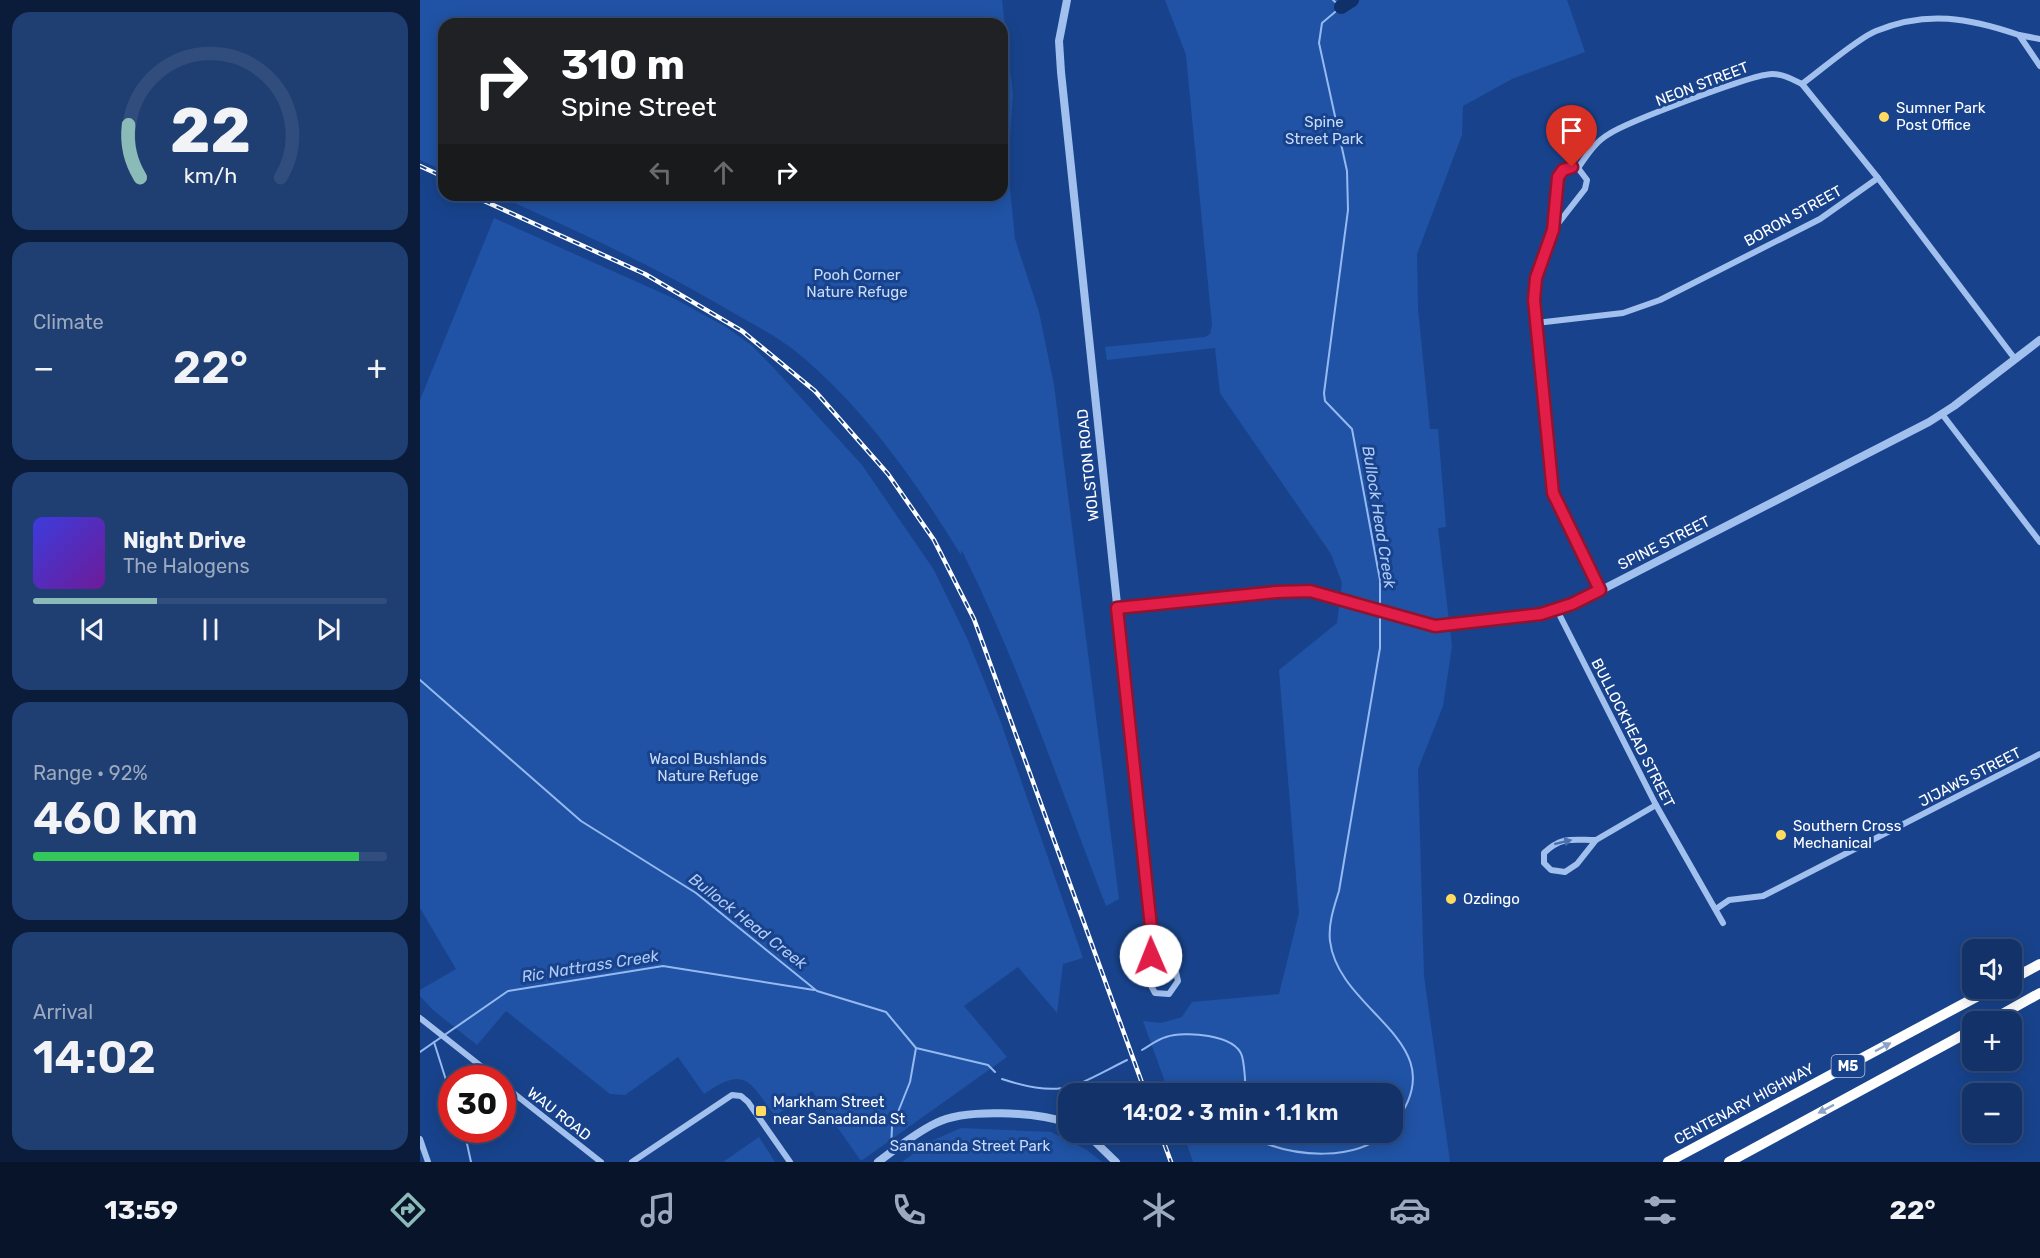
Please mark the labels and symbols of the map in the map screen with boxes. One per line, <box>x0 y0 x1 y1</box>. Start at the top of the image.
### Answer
street label: NEON STREET <box>1653 58 1751 110</box>
place label: Sumner Park Post Office <box>1896 99 1986 134</box>
pin <box>1546 105 1597 167</box>
marker: Sumner Park Post Office <box>1877 110 1891 124</box>
park label: Spine Street Park <box>1285 113 1363 148</box>
street label: BORON STREET <box>1741 182 1845 250</box>
park label: Pooh Corner Nature Refuge <box>806 266 908 301</box>
street label: WOLSTON ROAD <box>1073 408 1103 522</box>
water label: Bullock Head Creek <box>1358 444 1400 590</box>
street label: SPINE STREET <box>1615 512 1713 574</box>
street label: BULLOCKHEAD STREET <box>1588 655 1679 811</box>
street label: JIJAWS STREET <box>1916 743 2024 810</box>
park label: Wacol Bushlands Nature Refuge <box>649 750 767 785</box>
place label: Southern Cross Mechanical <box>1793 817 1902 852</box>
marker: Southern Cross Mechanical <box>1774 828 1788 842</box>
one-way arrow <box>1553 837 1572 847</box>
water label: Bullock Head Creek <box>685 869 811 973</box>
place label: Ozdingo <box>1463 890 1520 908</box>
marker: Ozdingo <box>1444 892 1458 906</box>
position arrow <box>1119 924 1183 988</box>
water label: Ric Nattrass Creek <box>520 946 661 986</box>
one-way arrow <box>1875 1042 1892 1052</box>
road number: M5 <box>1832 1055 1864 1077</box>
street label: CENTENARY HIGHWAY <box>1671 1059 1817 1149</box>
speed limit sign: 30 <box>438 1065 516 1143</box>
street label: WAU ROAD <box>524 1084 594 1144</box>
place label: Markham Street near Sanadanda St <box>773 1093 905 1128</box>
marker: Markham Street near Sanadanda St <box>754 1104 768 1118</box>
one-way arrow <box>1818 1104 1835 1114</box>
park label: Sanananda Street Park <box>890 1137 1051 1155</box>

